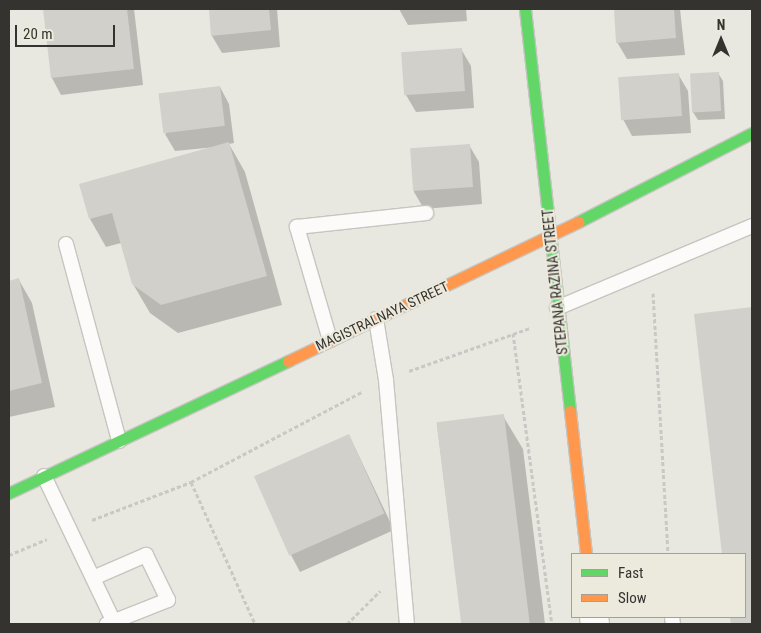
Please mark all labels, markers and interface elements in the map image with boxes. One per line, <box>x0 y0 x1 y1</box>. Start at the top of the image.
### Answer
scale bar <box>18 15 118 47</box>
north arrow <box>696 15 746 65</box>
text: N <box>717 17 725 33</box>
text: 20 m <box>23 25 53 43</box>
street label: STEPANA RAZINA STREET <box>539 208 571 356</box>
street label: MAGISTRALNAYA STREET <box>313 278 451 354</box>
legend <box>571 553 746 618</box>
text: Fast <box>618 564 643 582</box>
text: Slow <box>618 589 647 607</box>

